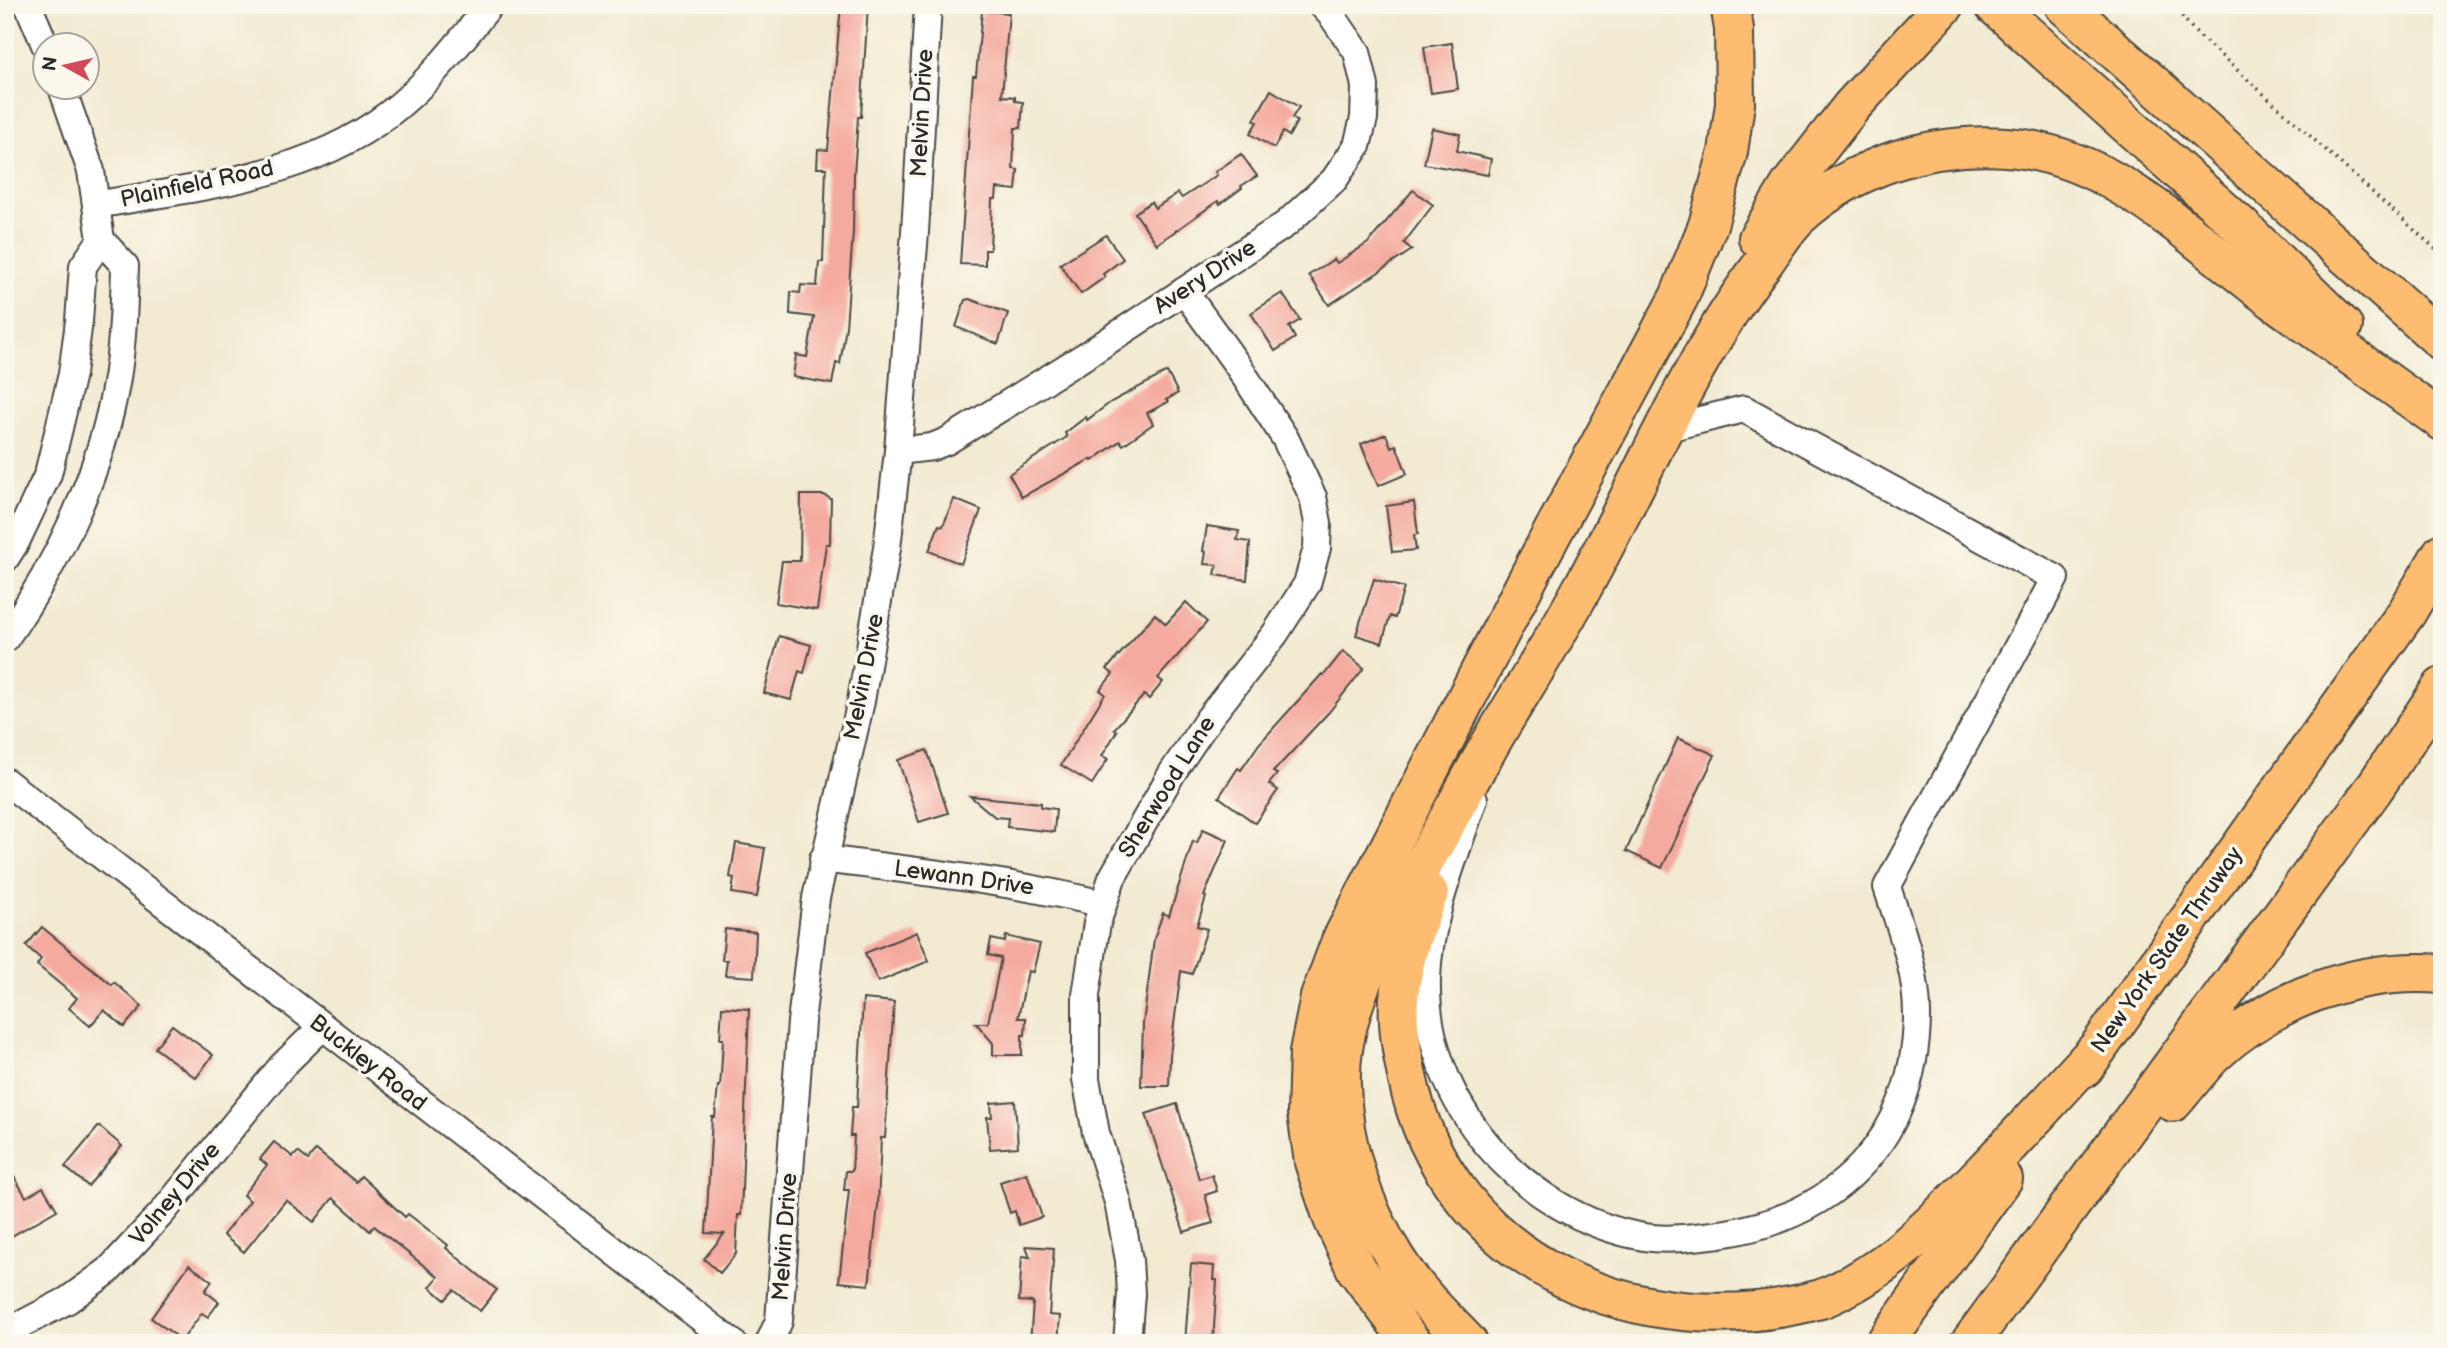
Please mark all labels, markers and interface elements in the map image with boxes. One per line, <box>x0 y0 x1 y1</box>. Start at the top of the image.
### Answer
north arrow <box>32 32 102 102</box>
street label: Melvin Drive <box>905 48 939 178</box>
text: N <box>38 55 63 73</box>
street label: Plainfield Road <box>118 154 276 214</box>
street label: Avery Drive <box>1149 234 1261 320</box>
street label: Melvin Drive <box>838 611 890 743</box>
street label: Sherwood Lane <box>1112 711 1222 863</box>
street label: New York State Thruway <box>2085 841 2249 1059</box>
street label: Lewann Drive <box>892 854 1036 902</box>
street label: Buckley Road <box>304 1009 432 1117</box>
street label: Volney Drive <box>124 1137 226 1251</box>
street label: Melvin Drive <box>767 1172 803 1302</box>

